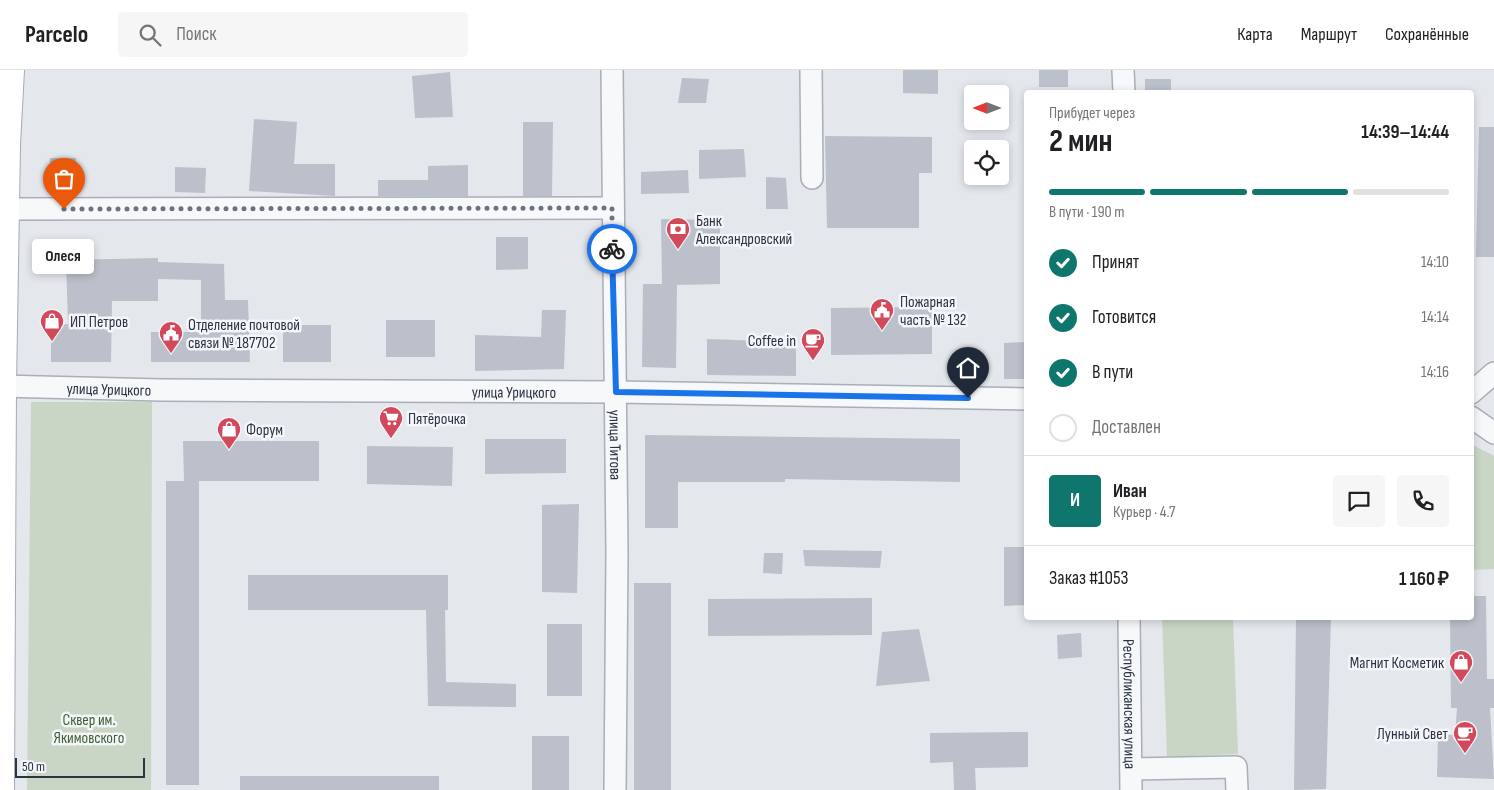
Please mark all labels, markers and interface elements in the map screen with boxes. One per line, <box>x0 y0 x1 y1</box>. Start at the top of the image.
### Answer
search box <box>118 12 468 57</box>
text: Parcelo <box>25 20 88 49</box>
icon: search <box>136 21 164 49</box>
text: Поиск <box>176 23 216 46</box>
text: Карта <box>1237 24 1273 45</box>
text: Маршрут <box>1301 24 1357 45</box>
text: Сохранённые <box>1385 24 1469 45</box>
north arrow <box>964 85 1009 130</box>
map controls <box>964 85 1009 185</box>
text: Прибудет через <box>1049 104 1135 123</box>
text: 14:39–14:44 <box>1361 121 1449 144</box>
text: 2 мин <box>1049 122 1113 161</box>
button: locate <box>964 140 1009 185</box>
pin <box>43 158 85 209</box>
icon: bag <box>50 165 78 193</box>
text: В пути · 190 m <box>1049 203 1125 222</box>
place label: Банк Александровский <box>695 212 792 249</box>
bank icon: Банк Александровский <box>665 216 691 250</box>
courier <box>587 224 637 274</box>
icon: bike <box>598 235 626 263</box>
callout: Олеся <box>33 239 95 274</box>
text: Олеся <box>45 247 81 266</box>
icon: check <box>1049 249 1077 277</box>
text: Принят <box>1092 251 1139 274</box>
text: 14:10 <box>1421 253 1449 272</box>
place label: Пожарная часть № 132 <box>900 293 966 330</box>
public building icon: Пожарная часть № 132 <box>869 297 895 331</box>
icon: check <box>1049 304 1077 332</box>
text: Готовится <box>1092 306 1156 329</box>
shop icon: ИП Петров <box>39 308 65 342</box>
text: 14:14 <box>1421 308 1449 327</box>
place label: ИП Петров <box>70 313 128 332</box>
place label: Отделение почтовой связи № 187702 <box>188 316 300 353</box>
public building icon: Отделение почтовой связи № 187702 <box>158 320 184 354</box>
cafe icon: Coffee in <box>800 327 826 361</box>
place label: Coffee in <box>748 332 796 351</box>
pin <box>947 347 989 398</box>
icon: home <box>954 354 982 382</box>
icon: check <box>1049 359 1077 387</box>
text: В пути <box>1092 361 1133 384</box>
text: 14:16 <box>1421 363 1449 382</box>
street label: улица Урицкого <box>66 380 151 401</box>
street label: улица Урицкого <box>472 383 556 403</box>
supermarket icon: Пятёрочка <box>378 405 404 439</box>
place label: Пятёрочка <box>408 410 466 429</box>
street label: улица Титова <box>605 410 624 480</box>
shop icon: Форум <box>216 416 242 450</box>
text: Доставлен <box>1092 416 1161 439</box>
place label: Форум <box>246 421 283 440</box>
button: chat <box>1333 475 1385 527</box>
button: phone <box>1397 475 1449 527</box>
text: Иван <box>1113 480 1147 503</box>
text: И <box>1070 489 1080 512</box>
text: Курьер · 4.7 <box>1113 503 1175 522</box>
text: Заказ #1053 <box>1049 567 1129 590</box>
text: 1 160 ₽ <box>1399 568 1449 591</box>
street label: Республиканская улица <box>1118 639 1139 769</box>
shop icon: Магнит Косметик <box>1448 649 1474 683</box>
place label: Магнит Косметик <box>1350 654 1445 673</box>
park label: Сквер им. Якимовского <box>54 711 124 748</box>
cafe icon: Лунный Свет <box>1452 720 1478 754</box>
place label: Лунный Свет <box>1377 725 1449 744</box>
scale bar <box>15 755 145 778</box>
text: 50 m <box>22 758 45 775</box>

